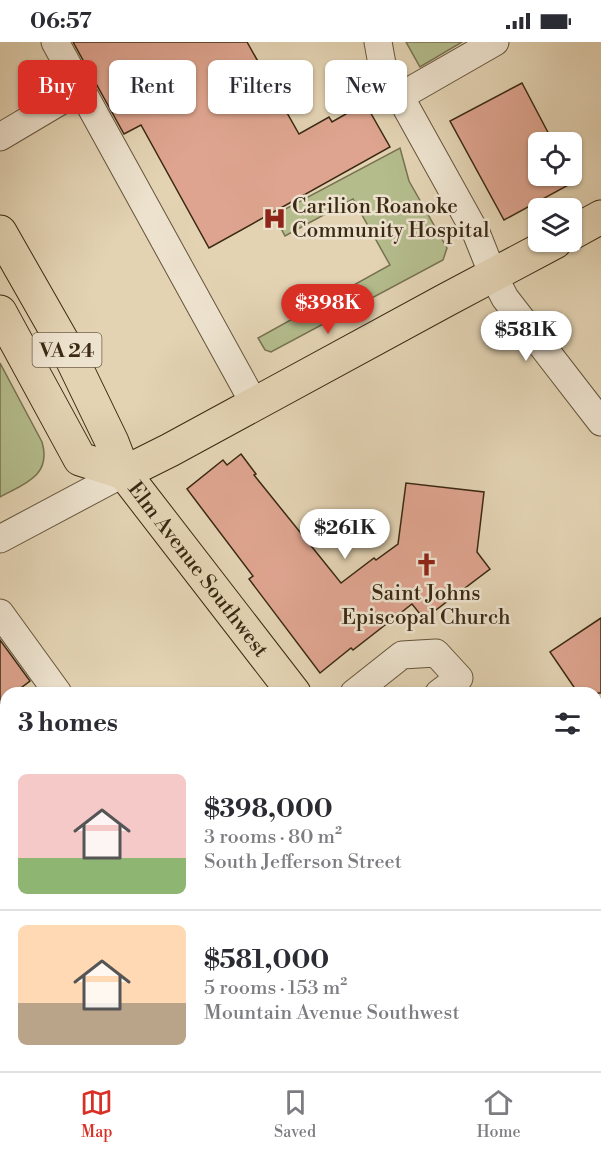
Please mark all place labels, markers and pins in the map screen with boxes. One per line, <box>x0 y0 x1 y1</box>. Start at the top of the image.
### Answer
place label: Carilion Roanoke Community Hospital <box>292 194 489 244</box>
hospital icon: Carilion Roanoke Community Hospital <box>261 205 287 231</box>
pin: $398K <box>286 284 370 335</box>
pin: $581K <box>484 311 568 362</box>
pin: $261K <box>303 509 387 560</box>
church icon: Saint Johns Episcopal Church <box>413 552 439 578</box>
place label: Saint Johns Episcopal Church <box>341 581 511 631</box>

